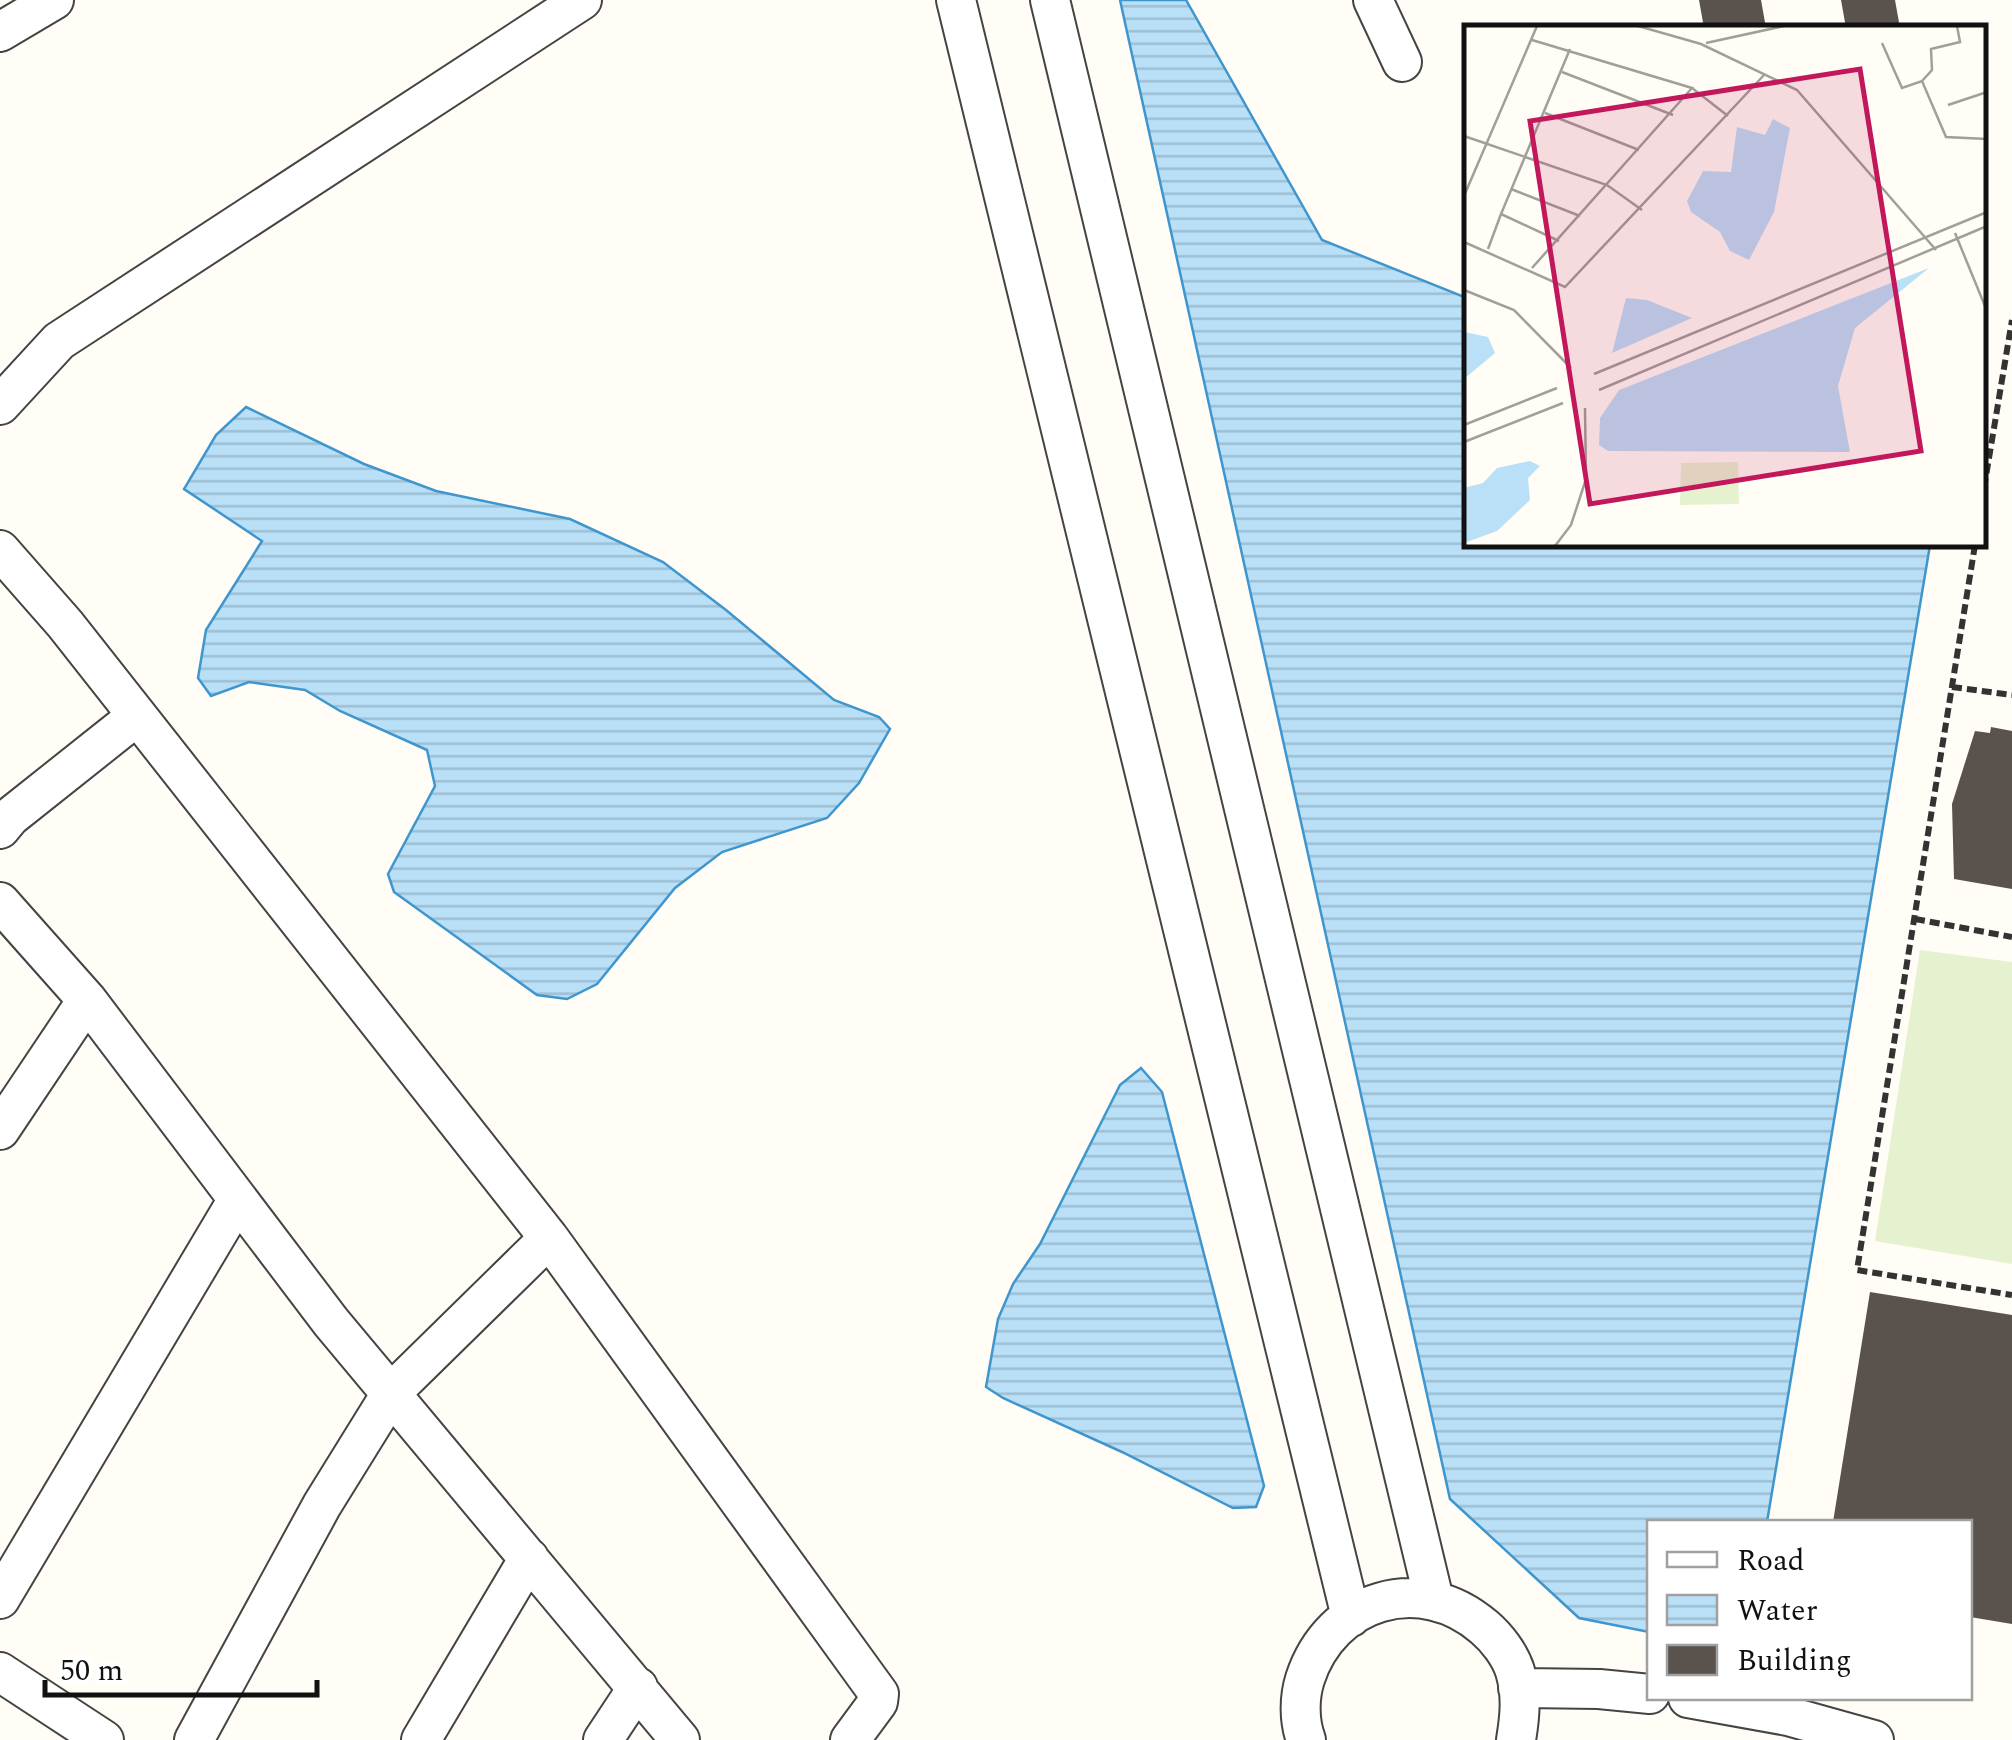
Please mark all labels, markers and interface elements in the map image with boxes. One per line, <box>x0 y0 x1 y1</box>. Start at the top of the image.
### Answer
inset map <box>1464 25 1987 548</box>
legend <box>1647 1520 1972 1700</box>
text: Road <box>1737 1538 1805 1584</box>
text: Water <box>1737 1588 1818 1634</box>
scale bar <box>45 1635 318 1697</box>
text: Building <box>1737 1638 1852 1684</box>
text: 50 m <box>60 1648 123 1694</box>

